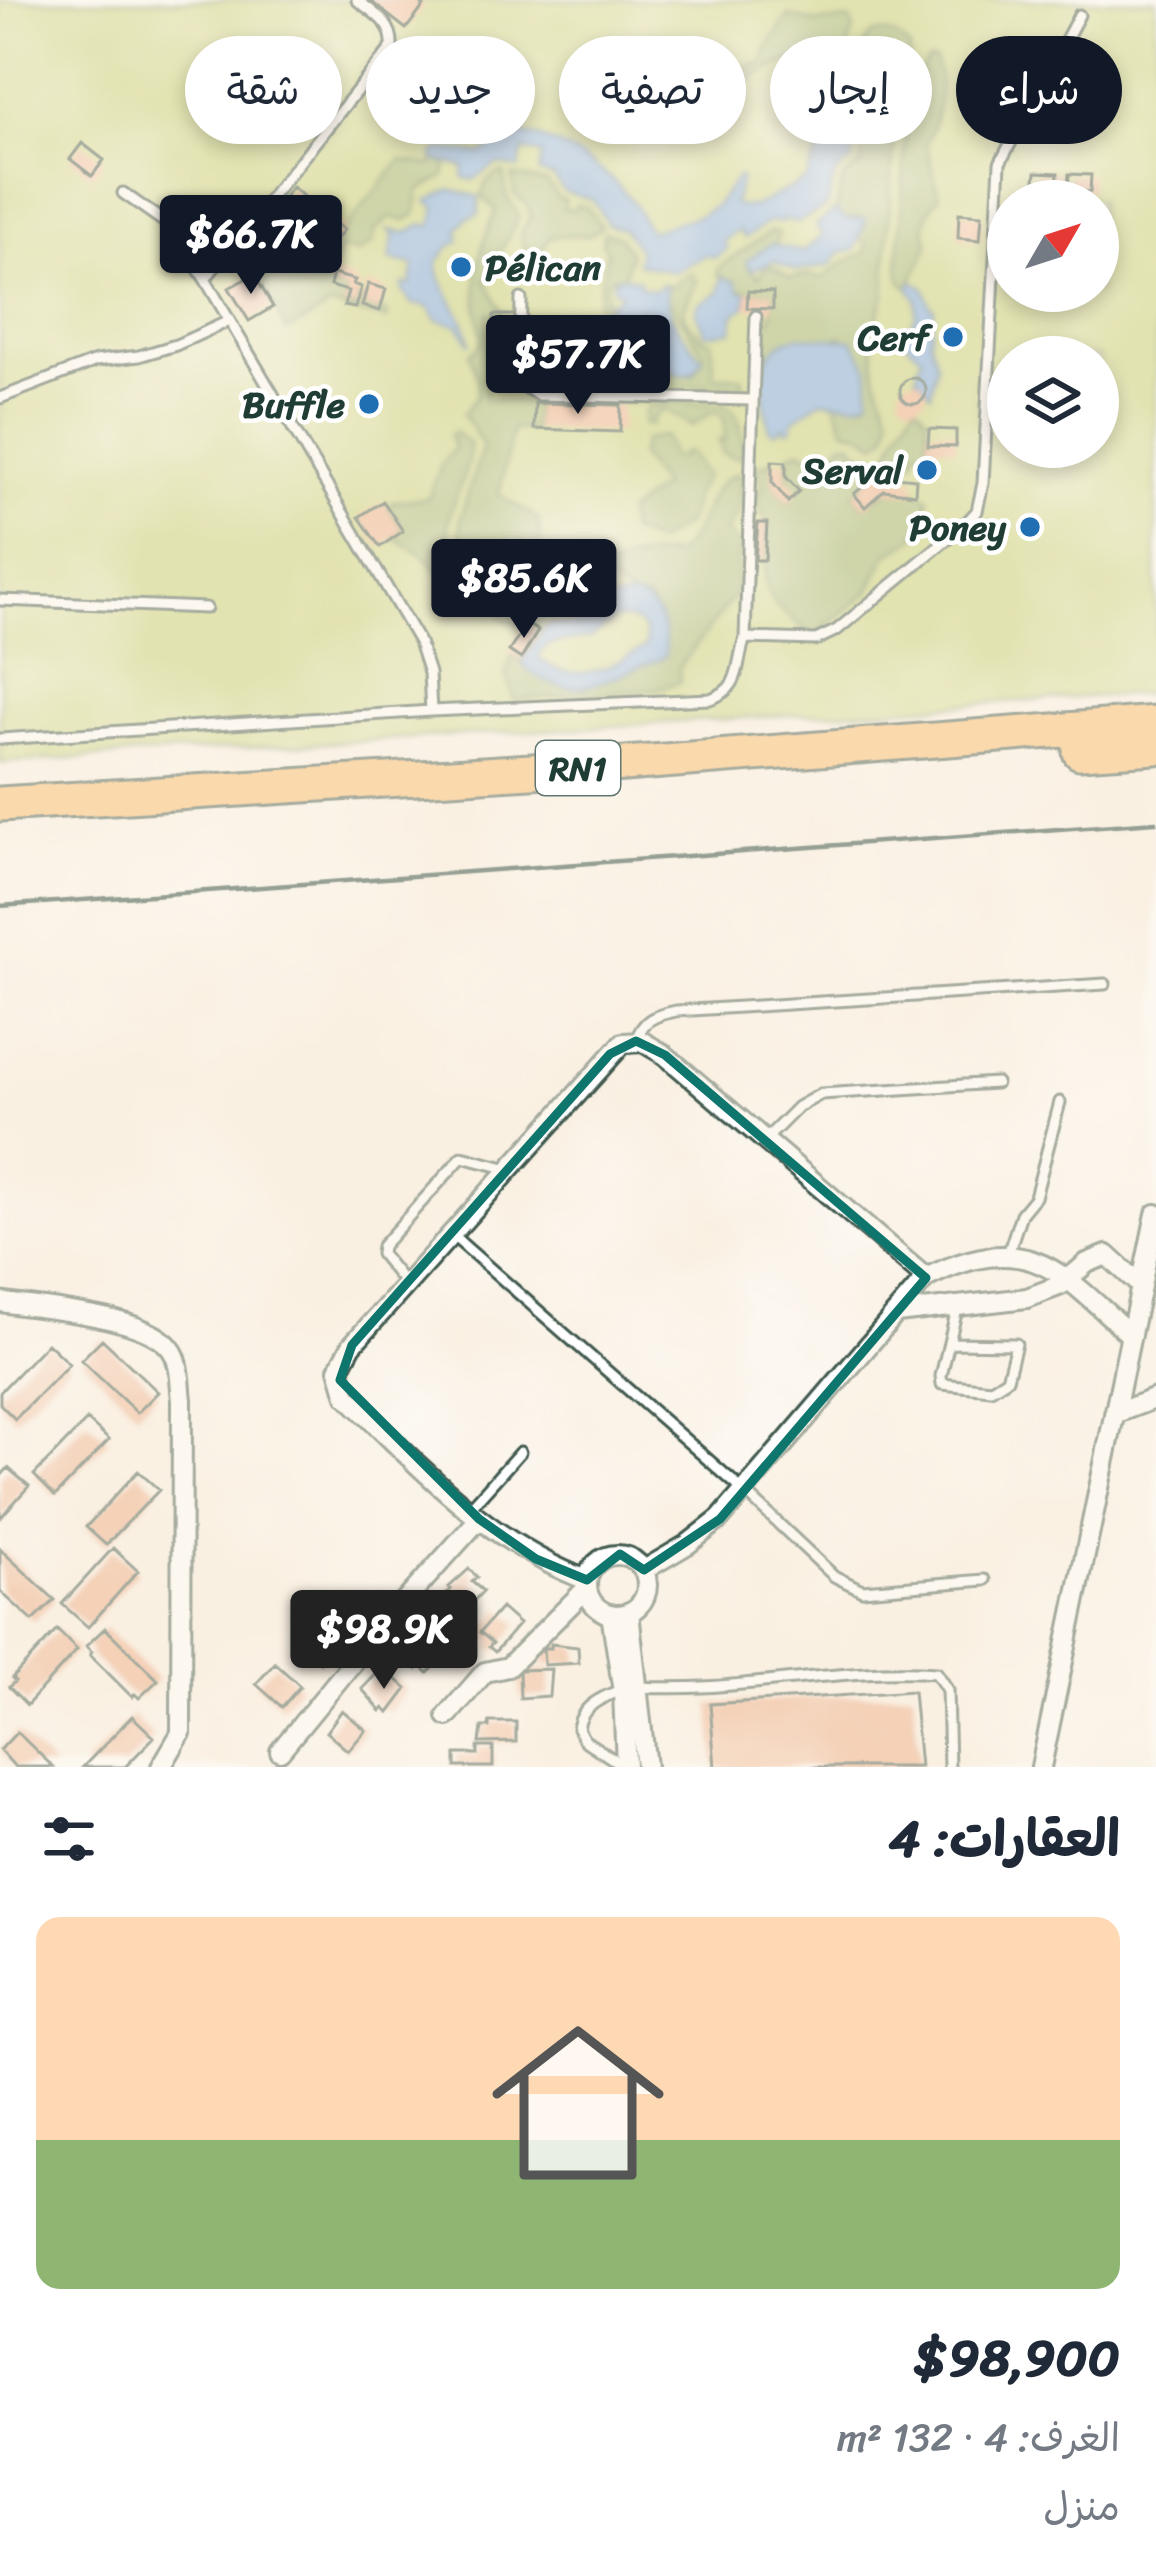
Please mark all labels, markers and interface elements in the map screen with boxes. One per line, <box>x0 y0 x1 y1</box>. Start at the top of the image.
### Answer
chip: شقة <box>185 36 342 144</box>
chip: جديد <box>366 36 535 144</box>
chip: تصفية <box>559 36 746 144</box>
chip: إيجار <box>770 36 932 144</box>
chip: شراء <box>956 36 1122 144</box>
north arrow <box>987 180 1119 312</box>
map controls <box>987 180 1119 468</box>
pin: $66.7K <box>153 195 349 297</box>
text: $66.7K <box>187 199 315 268</box>
place label: Pélican <box>485 236 602 300</box>
marker: Pélican <box>448 254 474 280</box>
place label: Cerf <box>857 306 933 370</box>
pin: $57.7K <box>480 315 676 417</box>
text: $57.7K <box>513 319 643 388</box>
marker: Cerf <box>940 324 966 350</box>
button: layers <box>987 336 1119 468</box>
place label: Buffle <box>242 373 345 437</box>
marker: Buffle <box>356 391 382 417</box>
place label: Serval <box>801 439 905 503</box>
marker: Serval <box>914 457 940 483</box>
place label: Poney <box>909 496 1007 560</box>
marker: Poney <box>1017 514 1043 540</box>
pin: $85.6K <box>426 539 622 641</box>
text: $85.6K <box>458 543 590 612</box>
road number: RN1 <box>536 741 620 795</box>
pin: $98.9K <box>286 1590 482 1692</box>
text: $98.9K <box>317 1594 451 1663</box>
text: العقارات: 4 <box>889 1794 1120 1884</box>
icon: filters <box>36 1806 102 1872</box>
icon: home <box>470 1995 686 2211</box>
text: $98,900 <box>914 2313 1120 2403</box>
text: الغرف: 4 · 132 m² <box>837 2403 1120 2472</box>
text: منزل <box>1043 2472 1120 2541</box>

